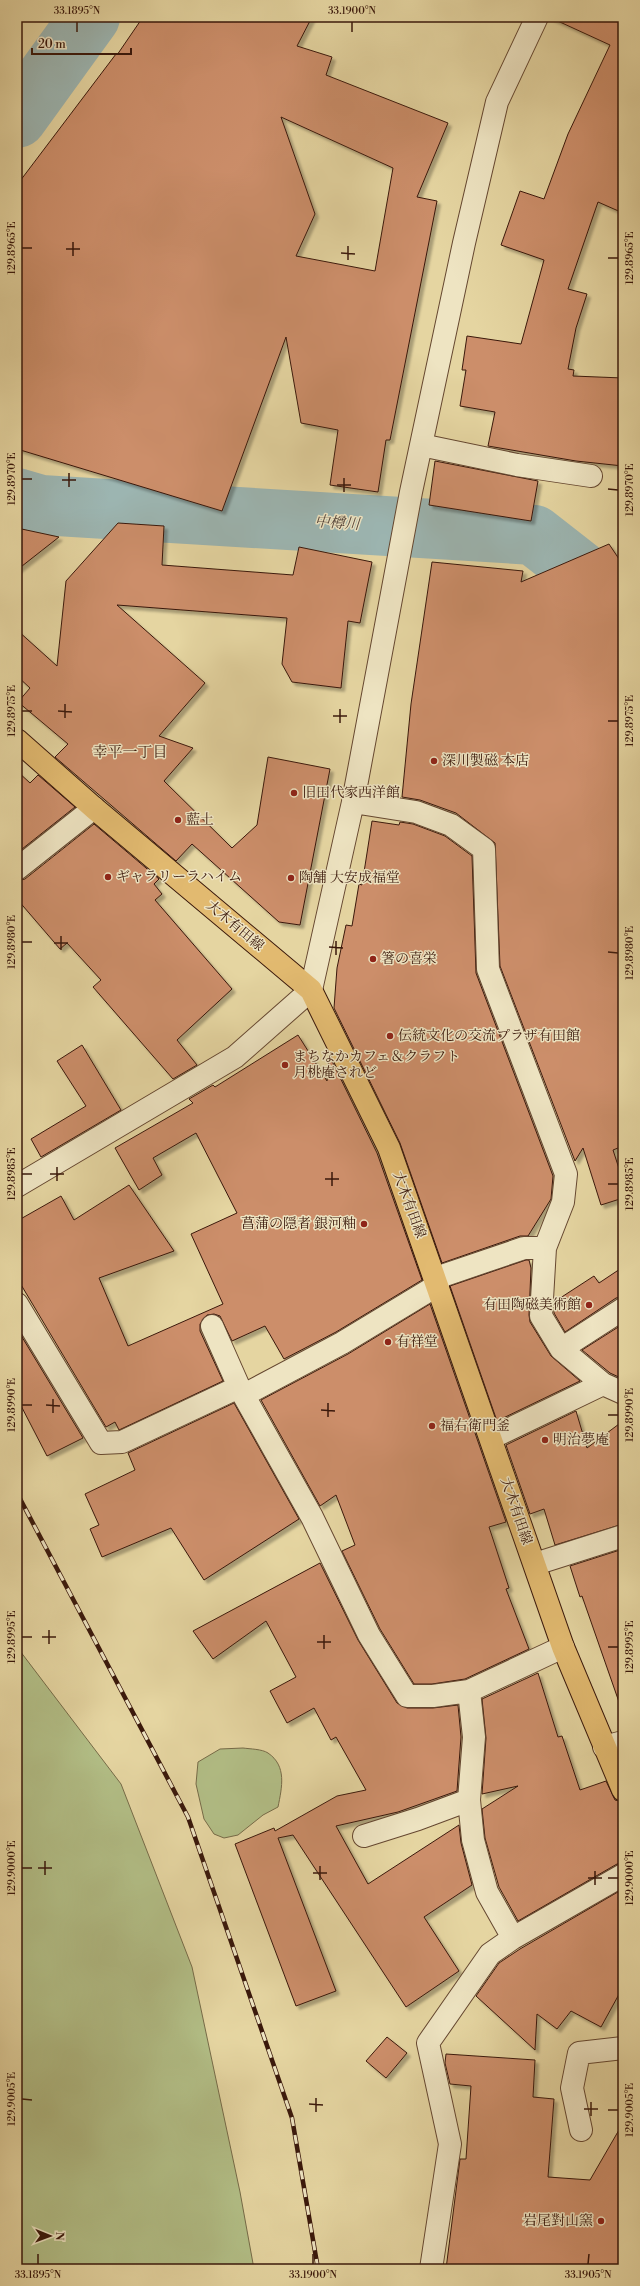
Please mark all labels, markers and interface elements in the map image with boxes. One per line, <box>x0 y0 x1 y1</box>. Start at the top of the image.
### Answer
text: 33.1895°N <box>54 5 101 17</box>
text: 33.1900°N <box>328 5 376 17</box>
scale bar <box>32 30 131 56</box>
text: 20 m <box>38 37 66 52</box>
text: 129.8965°E <box>6 222 18 274</box>
text: 129.8965°E <box>624 232 636 284</box>
text: 129.8970°E <box>6 453 18 505</box>
text: 129.8970°E <box>624 464 636 516</box>
water label: 中樽川 <box>314 512 362 534</box>
text: 129.8975°E <box>6 685 18 737</box>
text: 129.8975°E <box>624 695 636 747</box>
district label: 幸平一丁目 <box>92 743 168 762</box>
place label: 深川製磁 本店 <box>442 752 529 770</box>
marker: 深川製磁 本店 <box>429 756 439 766</box>
place label: 旧田代家西洋館 <box>302 784 400 802</box>
marker: 旧田代家西洋館 <box>289 788 299 798</box>
place label: 藍土 <box>186 811 214 829</box>
marker: 藍土 <box>173 815 183 825</box>
place label: ギャラリーラハイム <box>116 868 242 886</box>
place label: 陶舗 大安成福堂 <box>299 869 400 887</box>
marker: ギャラリーラハイム <box>103 872 113 882</box>
marker: 陶舗 大安成福堂 <box>286 873 296 883</box>
street label: 大木有田線 <box>202 897 268 955</box>
text: 129.8980°E <box>6 915 18 969</box>
text: 129.8980°E <box>624 926 636 980</box>
place label: 箸の喜栄 <box>381 950 437 968</box>
marker: 箸の喜栄 <box>368 954 378 964</box>
place label: 伝統文化の交流プラザ有田館 <box>398 1027 580 1045</box>
marker: 伝統文化の交流プラザ有田館 <box>385 1031 395 1041</box>
place label: まちなかカフェ＆クラフト 月桃庵されど <box>293 1048 460 1082</box>
marker: まちなかカフェ＆クラフト 月桃庵されど <box>280 1060 290 1070</box>
text: 129.8985°E <box>6 1147 18 1200</box>
text: 129.8985°E <box>624 1157 636 1210</box>
street label: 大木有田線 <box>389 1169 429 1241</box>
place label: 菖蒲の隠者 銀河釉 <box>241 1215 356 1233</box>
marker: 菖蒲の隠者 銀河釉 <box>359 1219 369 1229</box>
place label: 有田陶磁美術館 <box>483 1296 581 1314</box>
marker: 有田陶磁美術館 <box>584 1300 594 1310</box>
place label: 有祥堂 <box>396 1333 438 1351</box>
marker: 有祥堂 <box>383 1337 393 1347</box>
text: 129.8990°E <box>6 1378 18 1432</box>
text: 129.8990°E <box>624 1388 636 1442</box>
place label: 福右衛門釜 <box>440 1417 510 1435</box>
marker: 福右衛門釜 <box>427 1421 437 1431</box>
place label: 明治夢庵 <box>553 1431 609 1449</box>
marker: 明治夢庵 <box>540 1435 550 1445</box>
street label: 大木有田線 <box>496 1475 536 1547</box>
text: 129.8995°E <box>6 1611 18 1663</box>
text: 129.8995°E <box>624 1621 636 1673</box>
text: 129.9000°E <box>6 1840 18 1896</box>
text: 129.9000°E <box>624 1850 636 1906</box>
text: 129.9005°E <box>6 2072 18 2126</box>
text: 129.9005°E <box>624 2083 636 2137</box>
place label: 岩尾對山窯 <box>523 2212 593 2230</box>
north arrow <box>30 2216 70 2256</box>
marker: 岩尾對山窯 <box>596 2216 606 2226</box>
text: N <box>52 2232 66 2241</box>
text: 33.1895°N <box>15 2269 62 2281</box>
text: 33.1900°N <box>289 2269 337 2281</box>
text: 33.1905°N <box>565 2269 612 2281</box>

